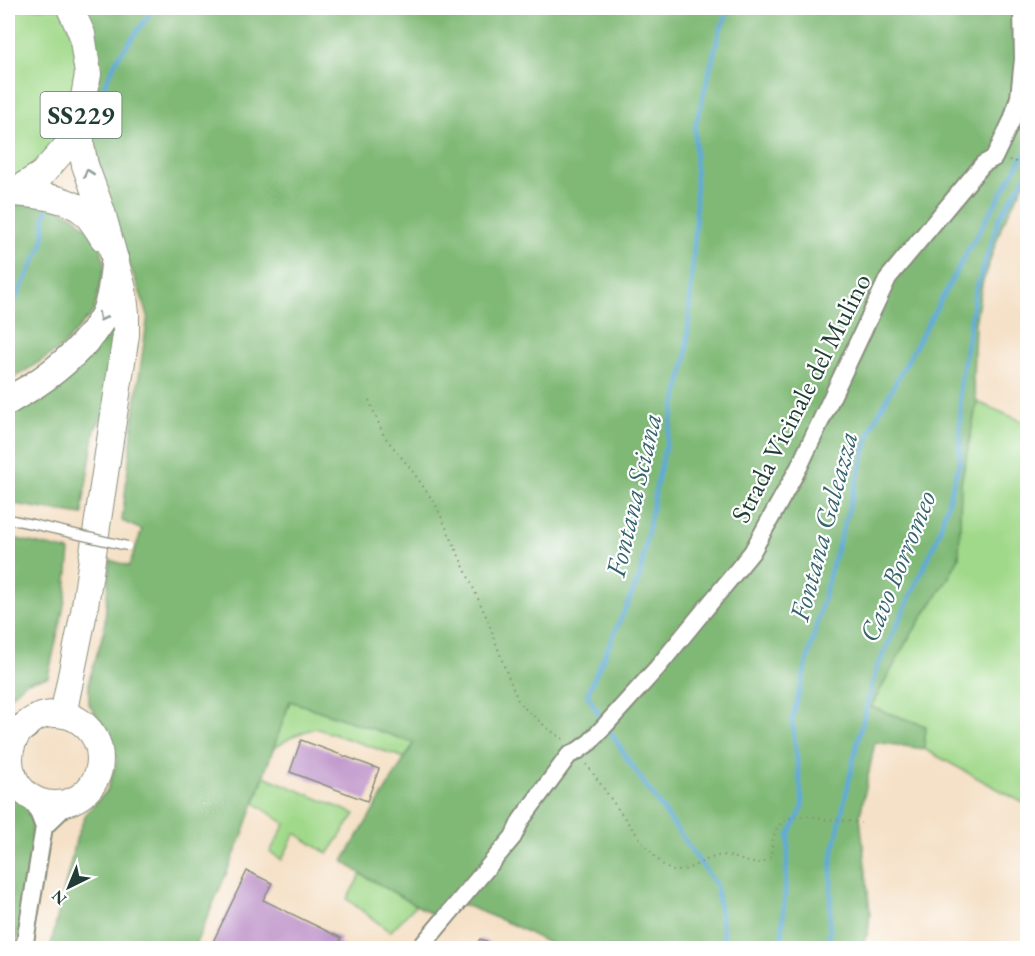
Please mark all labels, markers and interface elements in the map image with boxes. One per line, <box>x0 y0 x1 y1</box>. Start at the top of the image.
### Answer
road number: SS229 <box>40 92 122 138</box>
one-way arrow <box>82 168 95 179</box>
street label: Strada Vicinale del Mulino <box>722 267 879 528</box>
one-way arrow <box>97 310 109 321</box>
water label: Fontana Sciana <box>596 410 669 581</box>
water label: Fontana Galeazza <box>780 427 866 626</box>
water label: Cavo Borromeo <box>850 485 944 647</box>
north arrow <box>39 857 99 917</box>
text: N <box>47 885 71 910</box>

